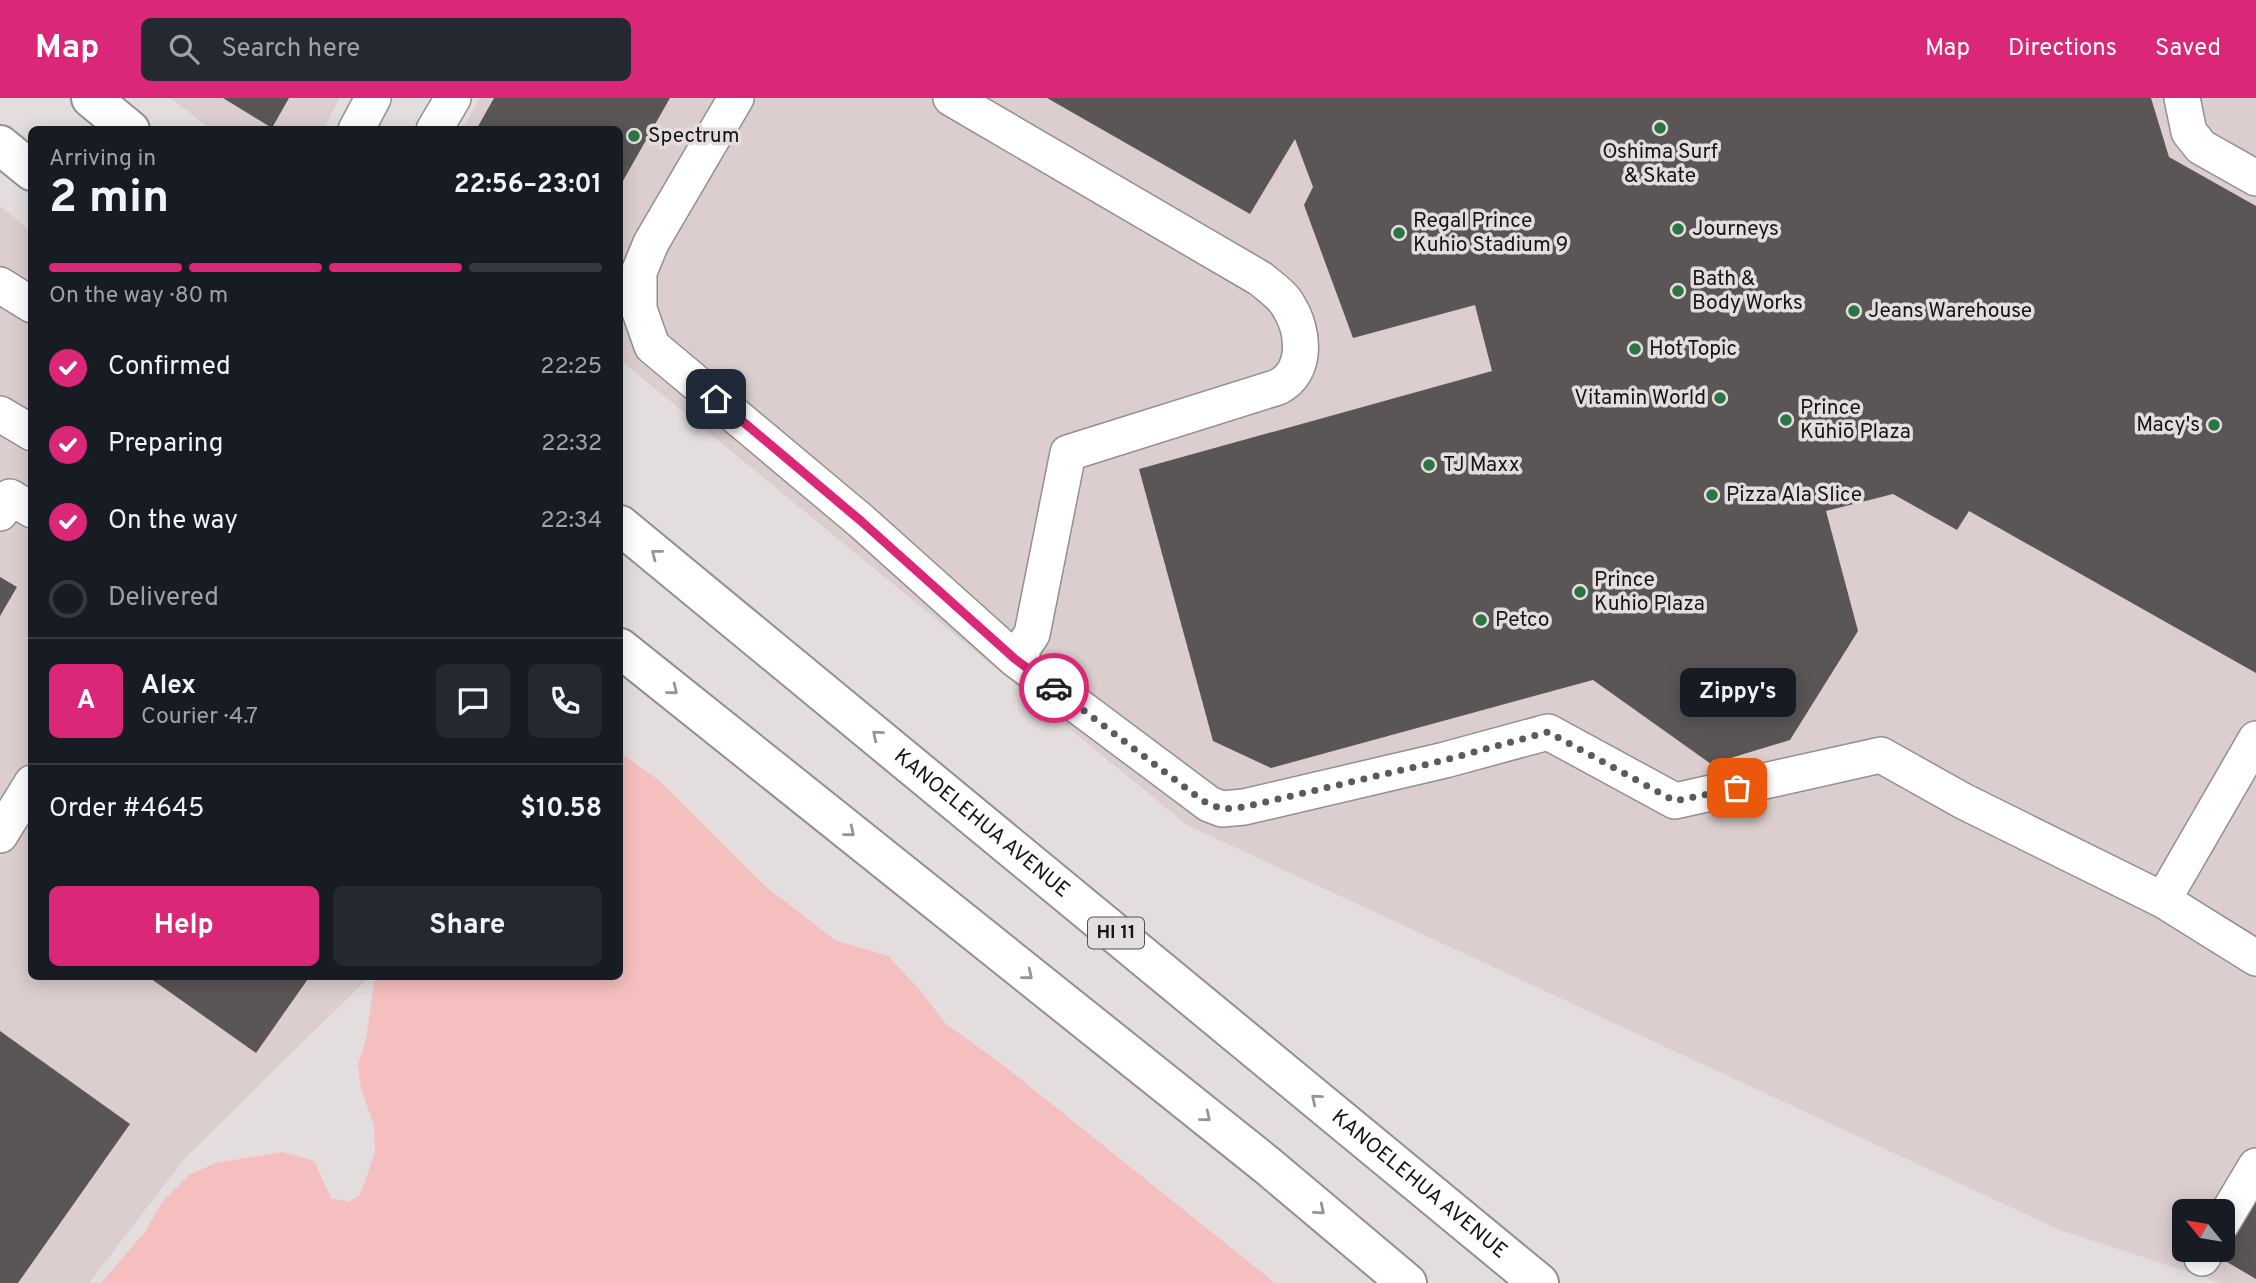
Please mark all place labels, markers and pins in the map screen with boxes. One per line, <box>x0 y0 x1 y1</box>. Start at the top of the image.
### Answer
marker: Oshima Surf & Skate <box>1652 120 1668 136</box>
place label: Spectrum <box>648 123 740 150</box>
marker: Spectrum <box>626 128 642 144</box>
place label: Oshima Surf & Skate <box>1602 139 1718 190</box>
place label: Regal Prince Kuhio Stadium 9 <box>1413 208 1568 259</box>
place label: Journeys <box>1692 216 1779 243</box>
marker: Journeys <box>1670 221 1686 237</box>
marker: Regal Prince Kuhio Stadium 9 <box>1391 225 1407 241</box>
place label: Bath & Body Works <box>1692 266 1803 317</box>
marker: Bath & Body Works <box>1670 283 1686 299</box>
place label: Jeans Warehouse <box>1868 298 2032 325</box>
marker: Jeans Warehouse <box>1846 303 1862 319</box>
place label: Hot Topic <box>1649 336 1737 363</box>
marker: Hot Topic <box>1627 341 1643 357</box>
pin <box>686 369 746 429</box>
place label: Vitamin World <box>1574 385 1706 412</box>
marker: Vitamin World <box>1712 390 1728 406</box>
place label: Prince Kūhiō Plaza <box>1800 395 1911 446</box>
marker: Prince Kūhiō Plaza <box>1778 412 1794 428</box>
place label: Macy's <box>2136 412 2200 439</box>
marker: Macy's <box>2206 417 2222 433</box>
place label: TJ Maxx <box>1443 452 1520 479</box>
marker: TJ Maxx <box>1421 457 1437 473</box>
place label: Pizza Ala Slice <box>1726 482 1862 509</box>
marker: Pizza Ala Slice <box>1704 487 1720 503</box>
place label: Prince Kuhio Plaza <box>1594 567 1705 618</box>
marker: Prince Kuhio Plaza <box>1572 584 1588 600</box>
place label: Petco <box>1495 607 1550 634</box>
marker: Petco <box>1473 612 1489 628</box>
callout: Zippy's <box>1679 669 1795 718</box>
pin <box>1707 758 1767 818</box>

